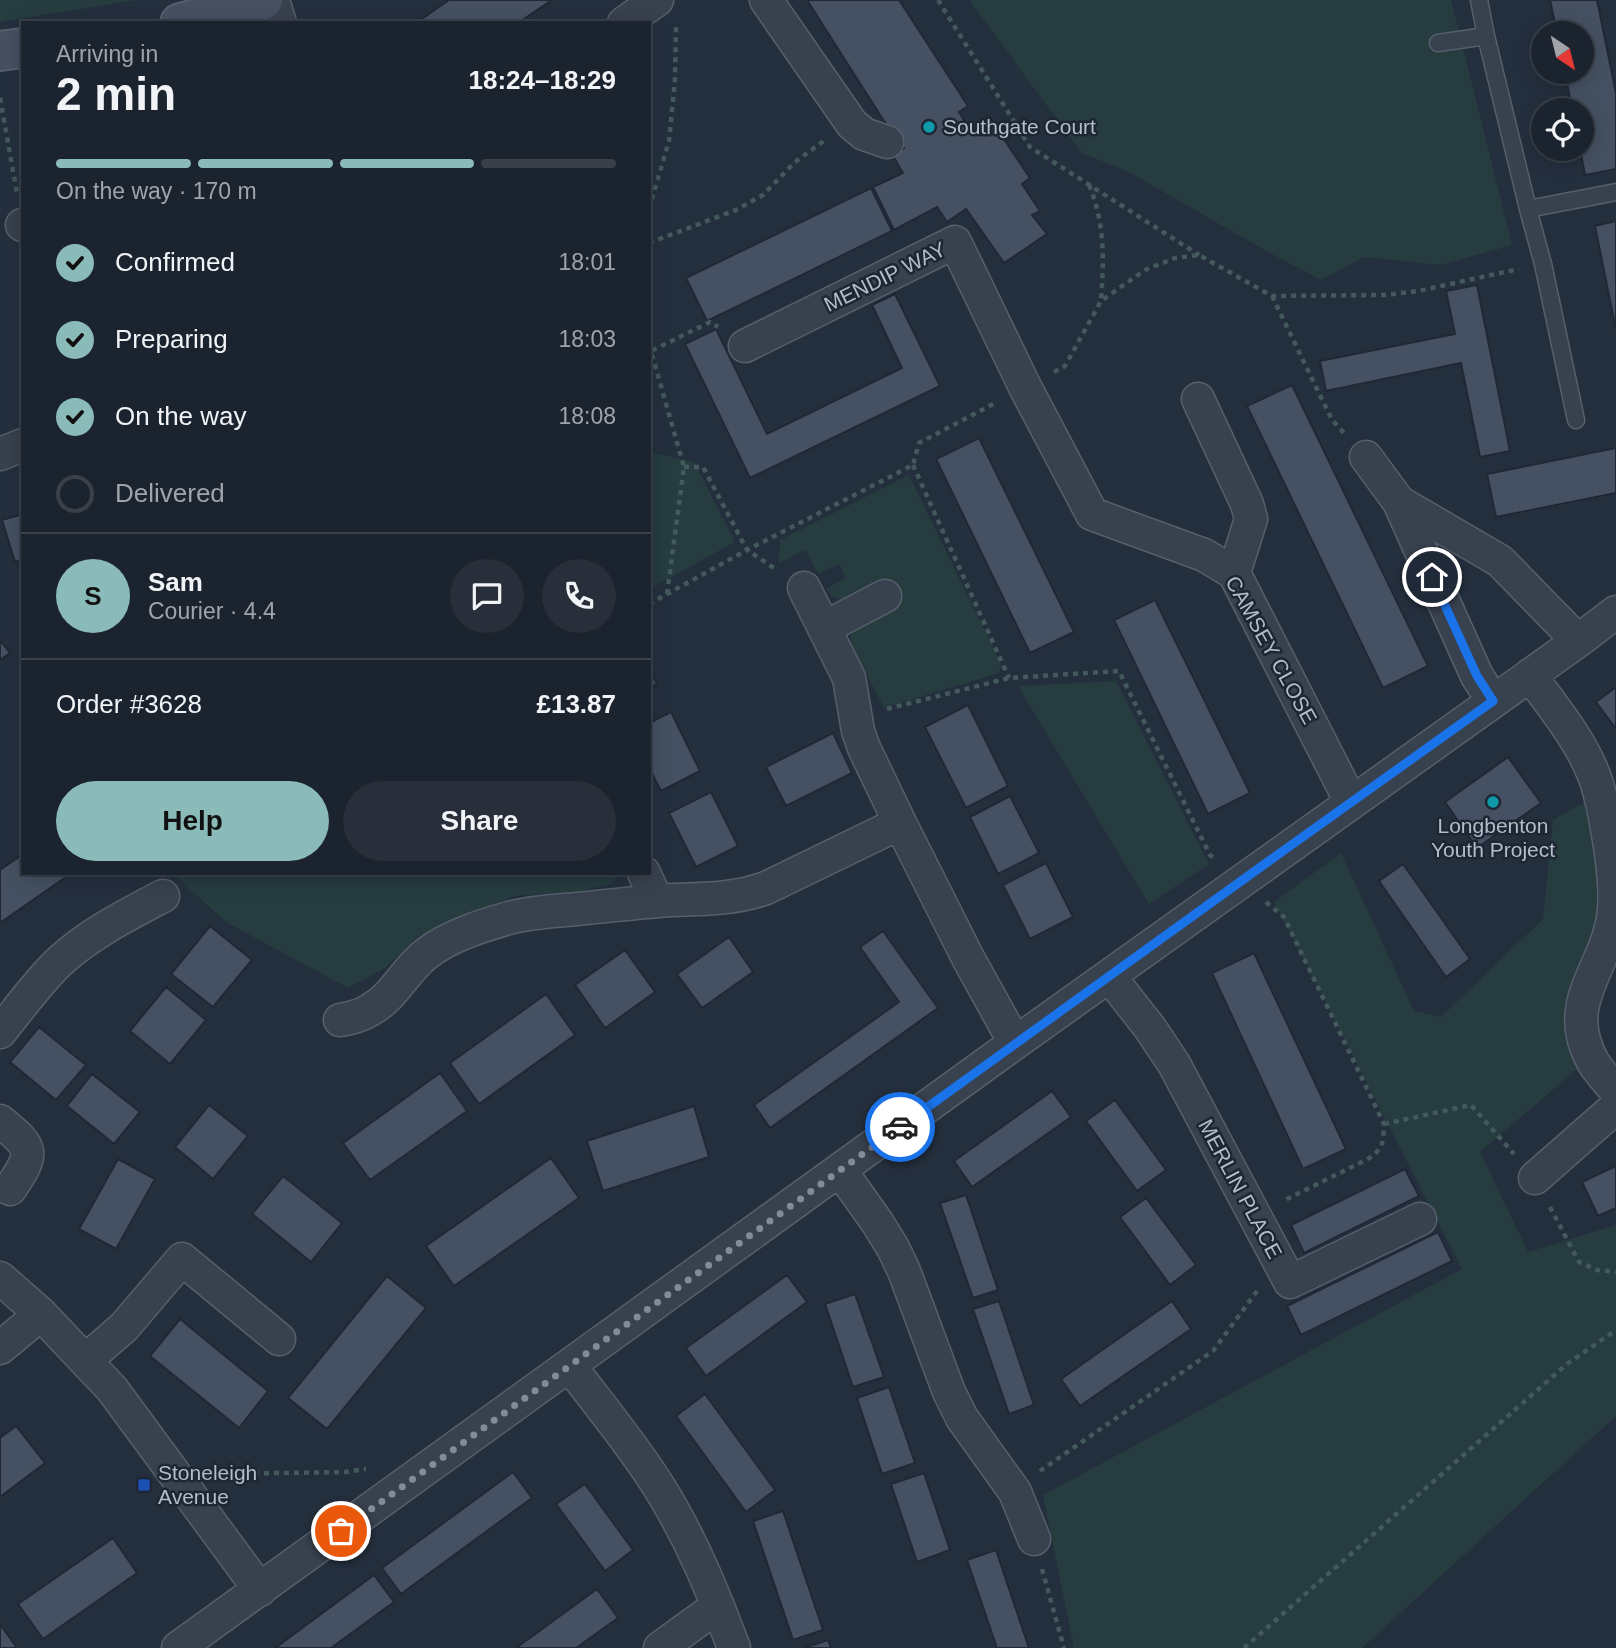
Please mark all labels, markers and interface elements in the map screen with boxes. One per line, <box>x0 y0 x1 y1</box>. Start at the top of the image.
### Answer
north arrow <box>1531 21 1594 84</box>
map controls <box>1531 21 1594 161</box>
text: Arriving in <box>56 41 158 67</box>
text: 18:24–18:29 <box>469 65 616 95</box>
text: 2 min <box>56 68 176 120</box>
button: locate <box>1531 98 1594 161</box>
place label: Southgate Court <box>943 115 1096 138</box>
marker: Southgate Court <box>921 119 937 135</box>
text: On the way · 170 m <box>56 178 257 204</box>
street label: MENDIP WAY <box>820 237 949 316</box>
icon: check <box>56 244 94 282</box>
text: Confirmed <box>115 247 235 277</box>
text: 18:01 <box>558 249 616 275</box>
icon: check <box>56 321 94 359</box>
text: Preparing <box>115 324 228 354</box>
text: 18:03 <box>558 326 616 352</box>
icon: check <box>56 398 94 436</box>
text: On the way <box>115 401 247 431</box>
text: 18:08 <box>558 403 616 429</box>
text: Delivered <box>115 478 225 508</box>
pin <box>1402 547 1462 607</box>
icon: home <box>1413 558 1451 596</box>
button: chat <box>450 559 524 633</box>
button: phone <box>542 559 616 633</box>
text: Sam <box>148 567 203 597</box>
street label: CAMSEY CLOSE <box>1221 572 1322 728</box>
text: S <box>84 581 102 611</box>
text: Courier · 4.4 <box>148 598 276 624</box>
text: Order #3628 <box>56 689 202 719</box>
text: £13.87 <box>536 689 616 719</box>
button: Help <box>56 781 329 861</box>
button: Share <box>343 781 616 861</box>
marker: Longbenton Youth Project <box>1485 794 1501 810</box>
place label: Longbenton Youth Project <box>1431 814 1555 861</box>
courier <box>865 1092 935 1162</box>
icon: car <box>881 1108 919 1146</box>
street label: MERLIN PLACE <box>1194 1115 1287 1262</box>
place label: Stoneleigh Avenue <box>158 1461 257 1508</box>
marker: Stoneleigh Avenue <box>136 1477 152 1493</box>
pin <box>311 1501 371 1561</box>
icon: bag <box>322 1512 360 1550</box>

